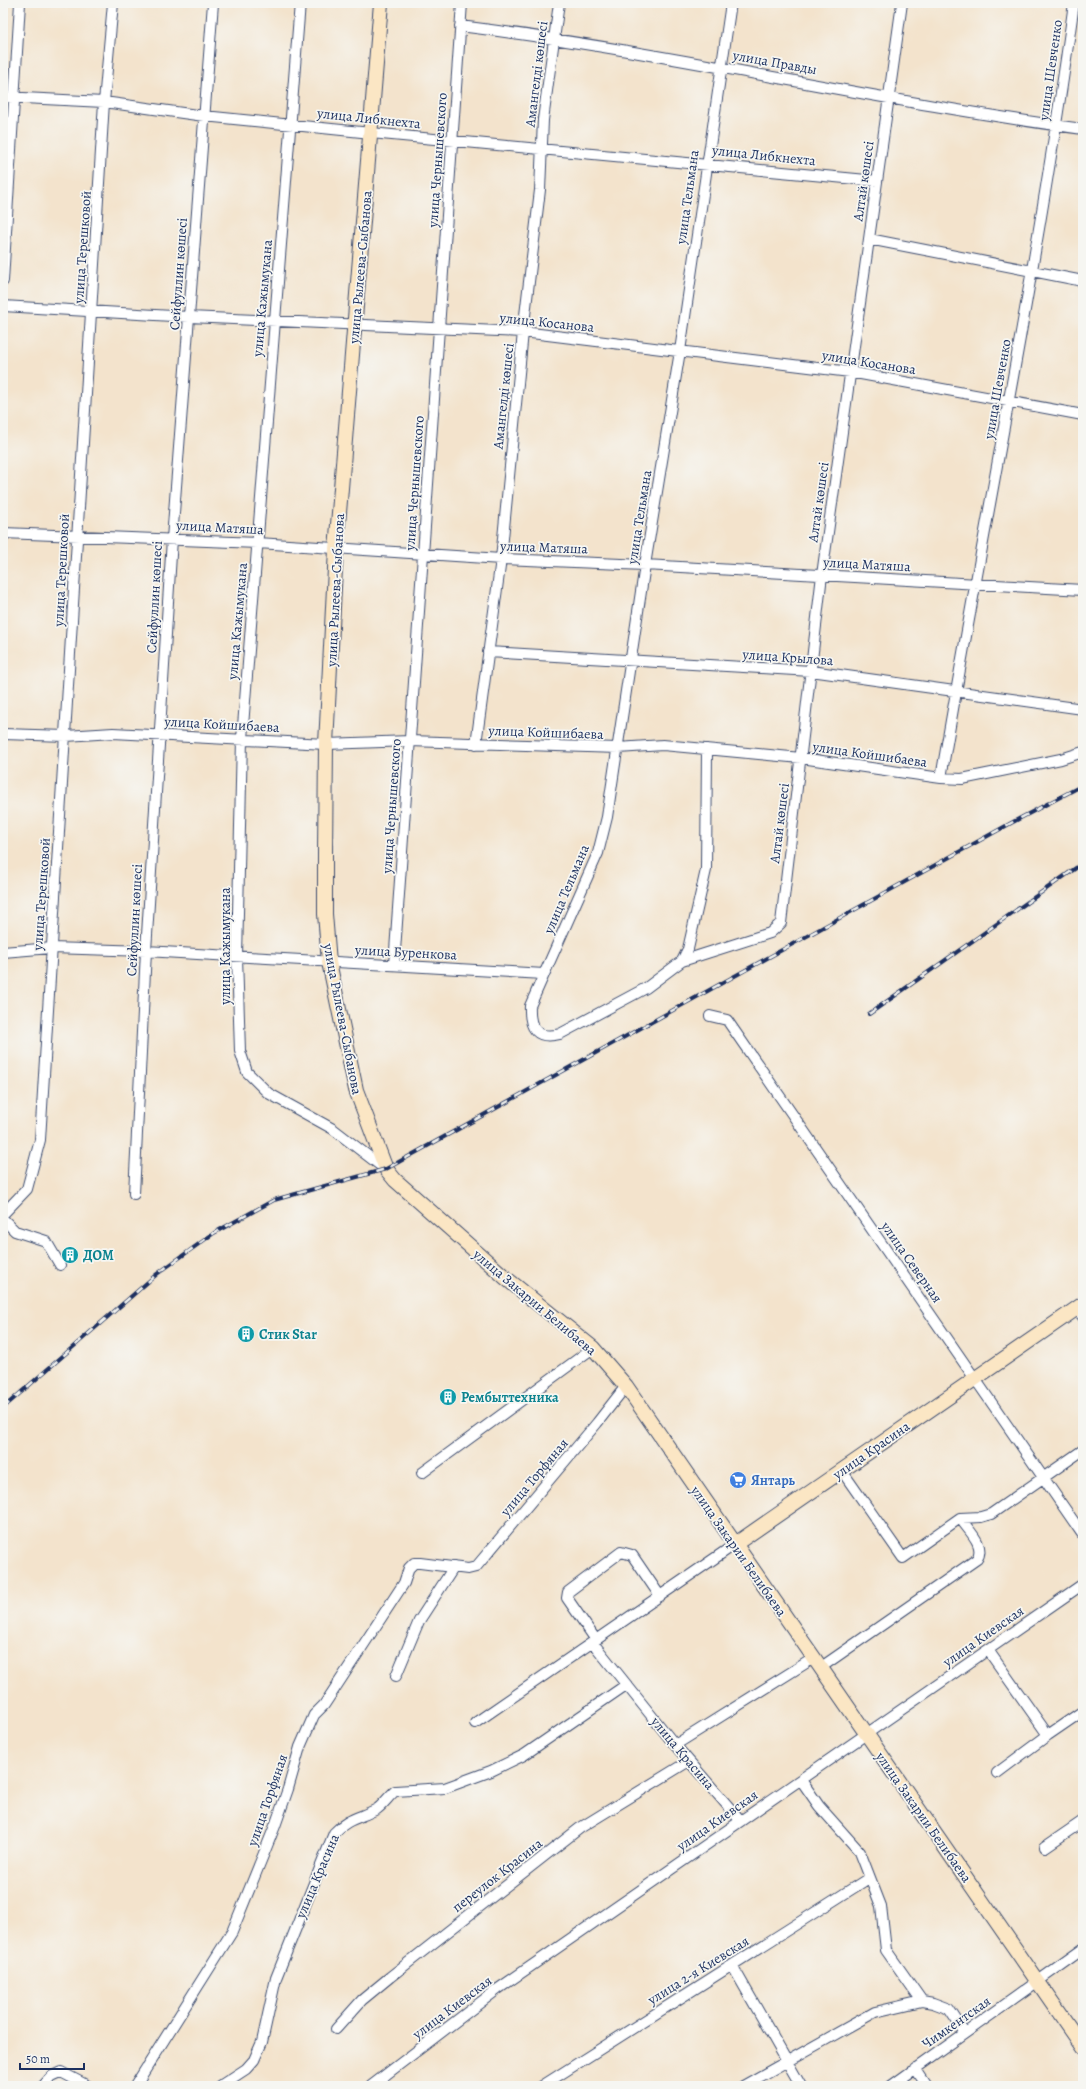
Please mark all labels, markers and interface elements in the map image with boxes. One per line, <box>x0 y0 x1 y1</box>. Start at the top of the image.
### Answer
street label: улица Шевченко <box>1034 18 1067 123</box>
street label: Амангелді көшесі <box>520 20 552 129</box>
street label: улица Правды <box>730 46 818 79</box>
street label: улица Чернышевского <box>423 92 452 229</box>
street label: улица Либкнехта <box>315 104 422 133</box>
street label: Алтай көшесі <box>848 140 879 223</box>
street label: улица Либкнехта <box>710 141 817 170</box>
street label: улица Тельмана <box>671 148 704 247</box>
street label: улица Рылеева-Сыбанова <box>344 189 377 345</box>
street label: улица Терешковой <box>69 190 96 305</box>
street label: Сейфуллин көшесі <box>165 217 192 331</box>
street label: улица Кажымукана <box>248 238 277 358</box>
street label: улица Косанова <box>498 308 596 337</box>
street label: улица Шевченко <box>979 337 1016 442</box>
street label: Амангелді көшесі <box>488 342 519 451</box>
street label: улица Косанова <box>820 346 918 379</box>
street label: улица Чернышевского <box>400 415 429 552</box>
street label: Алтай көшесі <box>803 461 834 544</box>
street label: улица Тельмана <box>623 468 656 567</box>
street label: улица Рылеева-Сыбанова <box>322 512 349 668</box>
street label: улица Терешковой <box>49 513 74 628</box>
street label: улица Матяша <box>175 516 265 539</box>
street label: улица Матяша <box>499 536 589 559</box>
street label: Сейфуллин көшесі <box>142 540 167 654</box>
street label: улица Матяша <box>822 553 912 576</box>
street label: улица Кажымукана <box>223 561 252 681</box>
street label: улица Крылова <box>741 645 835 670</box>
street label: улица Койшибаева <box>163 712 281 737</box>
street label: улица Койшибаева <box>487 721 604 744</box>
street label: улица Койшибаева <box>811 737 929 772</box>
street label: улица Чернышевского <box>377 738 406 875</box>
street label: Алтай көшесі <box>765 782 794 865</box>
street label: улица Терешковой <box>28 837 55 952</box>
street label: улица Тельмана <box>539 841 594 938</box>
street label: Сейфуллин көшесі <box>122 863 147 977</box>
street label: улица Кажымукана <box>216 887 235 1006</box>
street label: улица Буренкова <box>353 940 458 965</box>
street label: улица Рылеева-Сыбанова <box>318 941 367 1097</box>
street label: улица Северная <box>876 1217 947 1307</box>
street label: улица Закарии Белибаева <box>468 1244 601 1360</box>
building icon: ДОМ <box>60 1245 80 1265</box>
place label: ДОМ <box>83 1246 114 1265</box>
building icon: Стик Star <box>236 1324 256 1344</box>
place label: Стик Star <box>259 1325 317 1344</box>
building icon: Рембыттехника <box>438 1387 458 1407</box>
place label: Рембыттехника <box>461 1388 559 1407</box>
street label: улица Красина <box>828 1417 914 1485</box>
street label: улица Торфяная <box>496 1434 573 1521</box>
supermarket icon: Янтарь <box>728 1470 748 1490</box>
place label: Янтарь <box>751 1471 796 1490</box>
street label: улица Закарии Белибаева <box>686 1481 791 1621</box>
street label: улица Киевская <box>938 1601 1028 1672</box>
street label: улица Красина <box>646 1712 719 1794</box>
street label: улица Закарии Белибаева <box>871 1747 976 1887</box>
street label: улица Торфяная <box>243 1751 292 1850</box>
street label: улица Киевская <box>672 1785 762 1856</box>
street label: улица Красина <box>291 1831 344 1922</box>
street label: переулок Красина <box>448 1834 547 1917</box>
street label: улица 2-я Киевская <box>643 1931 753 2010</box>
street label: улица Киевская <box>408 1971 496 2044</box>
street label: Чимкентская <box>918 1992 995 2053</box>
scale bar <box>20 2045 84 2071</box>
text: 50 m <box>26 2051 50 2067</box>

